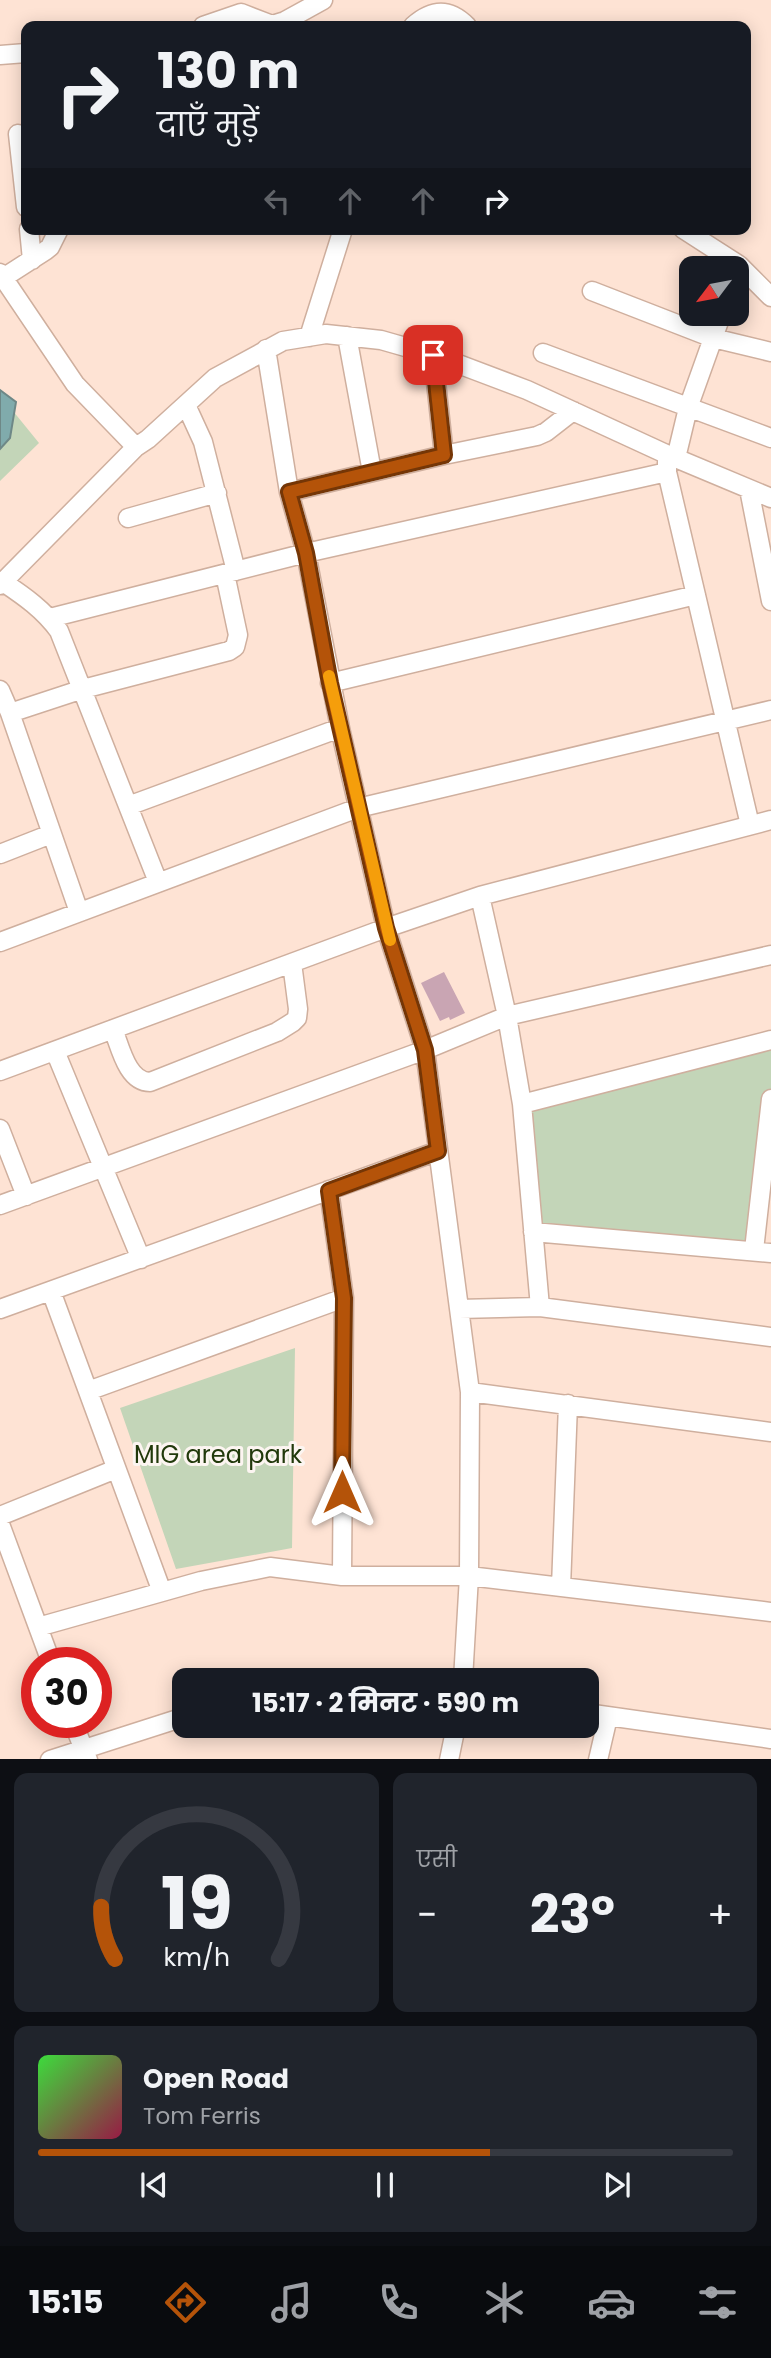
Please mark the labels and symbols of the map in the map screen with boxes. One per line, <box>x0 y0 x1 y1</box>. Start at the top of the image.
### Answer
north arrow <box>679 256 749 326</box>
pin <box>403 325 463 385</box>
park label: MIG area park <box>134 1438 303 1471</box>
position arrow <box>305 1455 379 1529</box>
speed limit sign: 30 <box>21 1647 112 1738</box>

